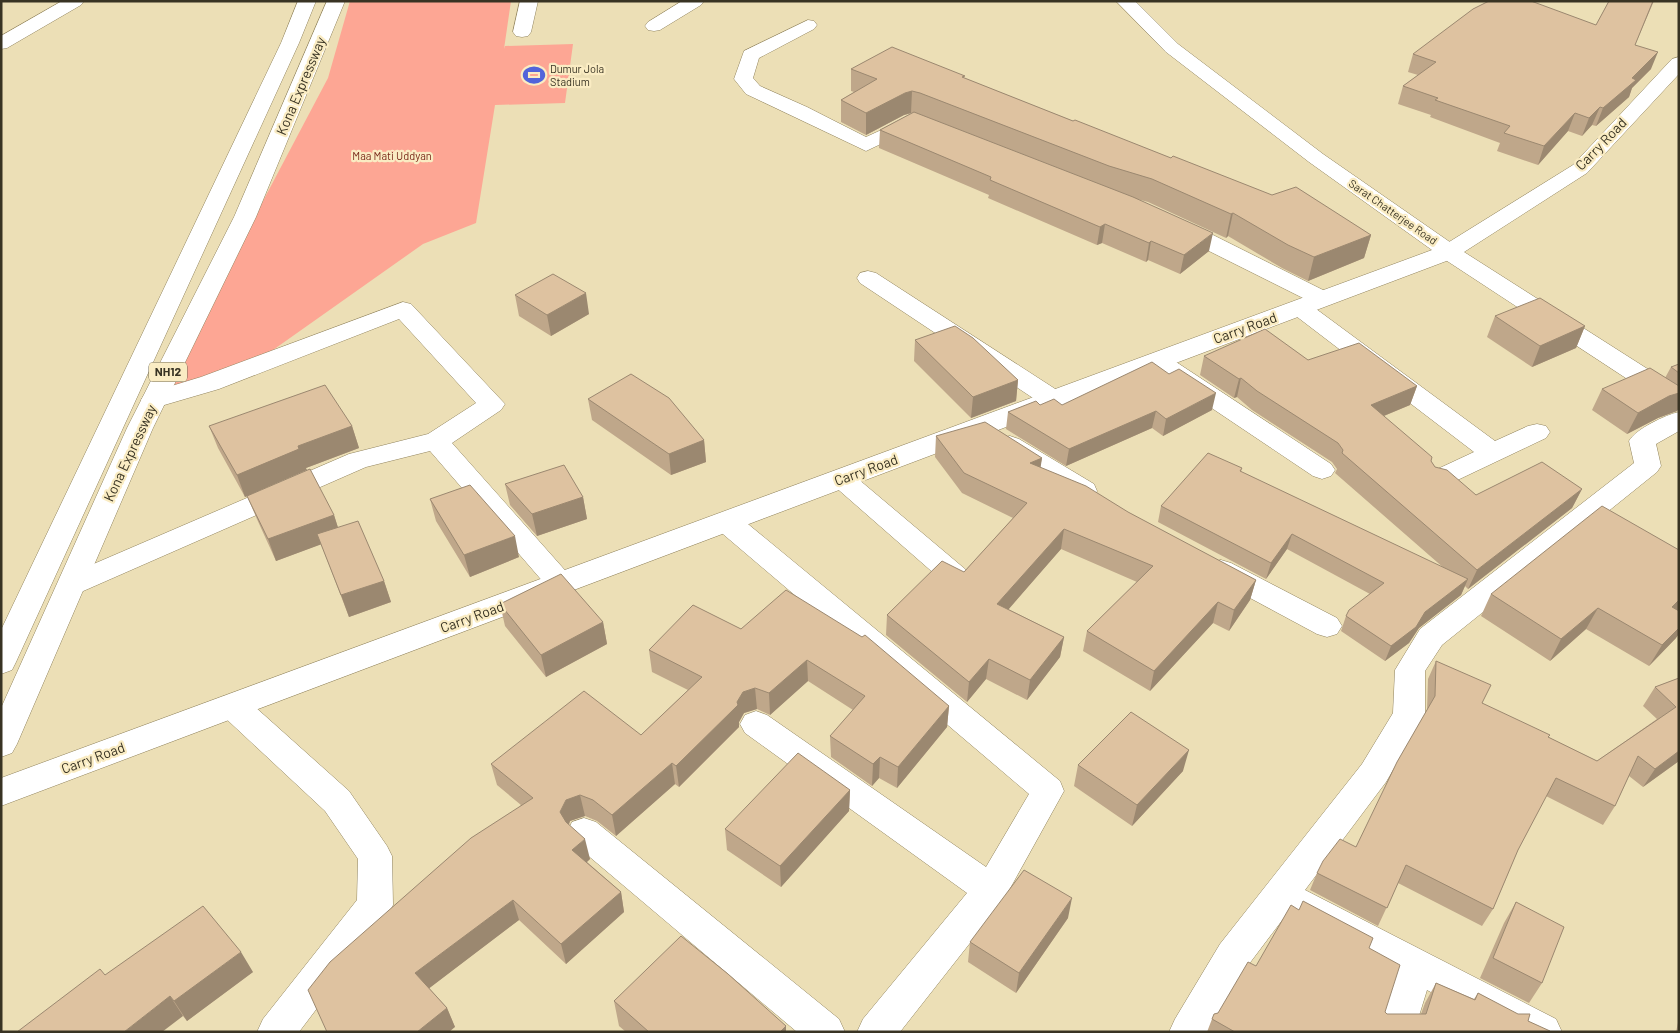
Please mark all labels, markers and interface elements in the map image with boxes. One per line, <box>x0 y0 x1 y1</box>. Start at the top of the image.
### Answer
street label: Kona Expressway <box>272 34 329 137</box>
sports icon: Dumur Jola Stadium <box>521 62 547 88</box>
place label: Dumur Jola Stadium <box>550 62 604 88</box>
street label: Carry Road <box>1571 114 1630 173</box>
park label: Maa Mati Uddyan <box>352 149 432 162</box>
street label: Sarat Chatterjee Road <box>1347 176 1440 247</box>
street label: Carry Road <box>1211 308 1279 347</box>
road number: NH12 <box>149 362 187 382</box>
street label: Kona Expressway <box>100 401 160 504</box>
street label: Carry Road <box>832 450 900 489</box>
street label: Carry Road <box>438 597 506 636</box>
street label: Carry Road <box>59 738 127 777</box>

